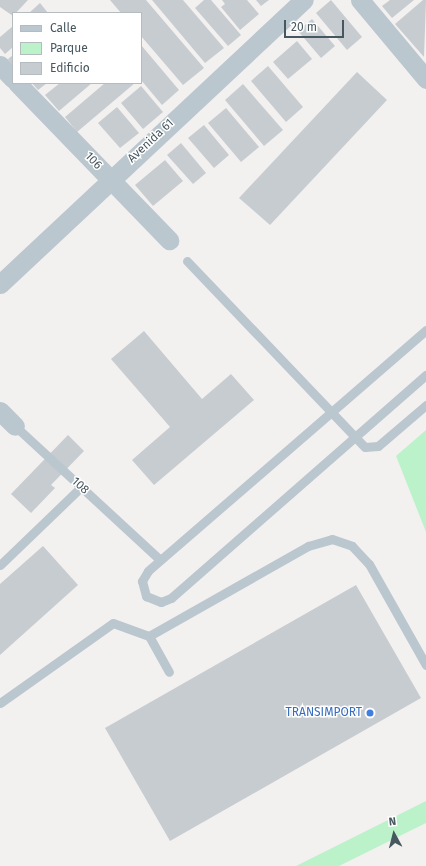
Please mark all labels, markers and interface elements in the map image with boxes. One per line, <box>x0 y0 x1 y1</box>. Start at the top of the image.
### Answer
legend <box>12 12 142 84</box>
scale bar <box>286 12 346 38</box>
text: 20 m <box>291 20 317 34</box>
text: Calle <box>50 21 77 35</box>
text: Parque <box>50 41 88 55</box>
text: Edificio <box>50 61 90 75</box>
street label: Avenida 61 <box>125 116 177 166</box>
street label: 106 <box>81 149 105 173</box>
street label: 108 <box>68 474 92 498</box>
place label: TRANSIMPORT <box>286 706 362 720</box>
marker: TRANSIMPORT <box>365 708 375 718</box>
north arrow <box>374 814 414 854</box>
text: N <box>388 815 397 828</box>

